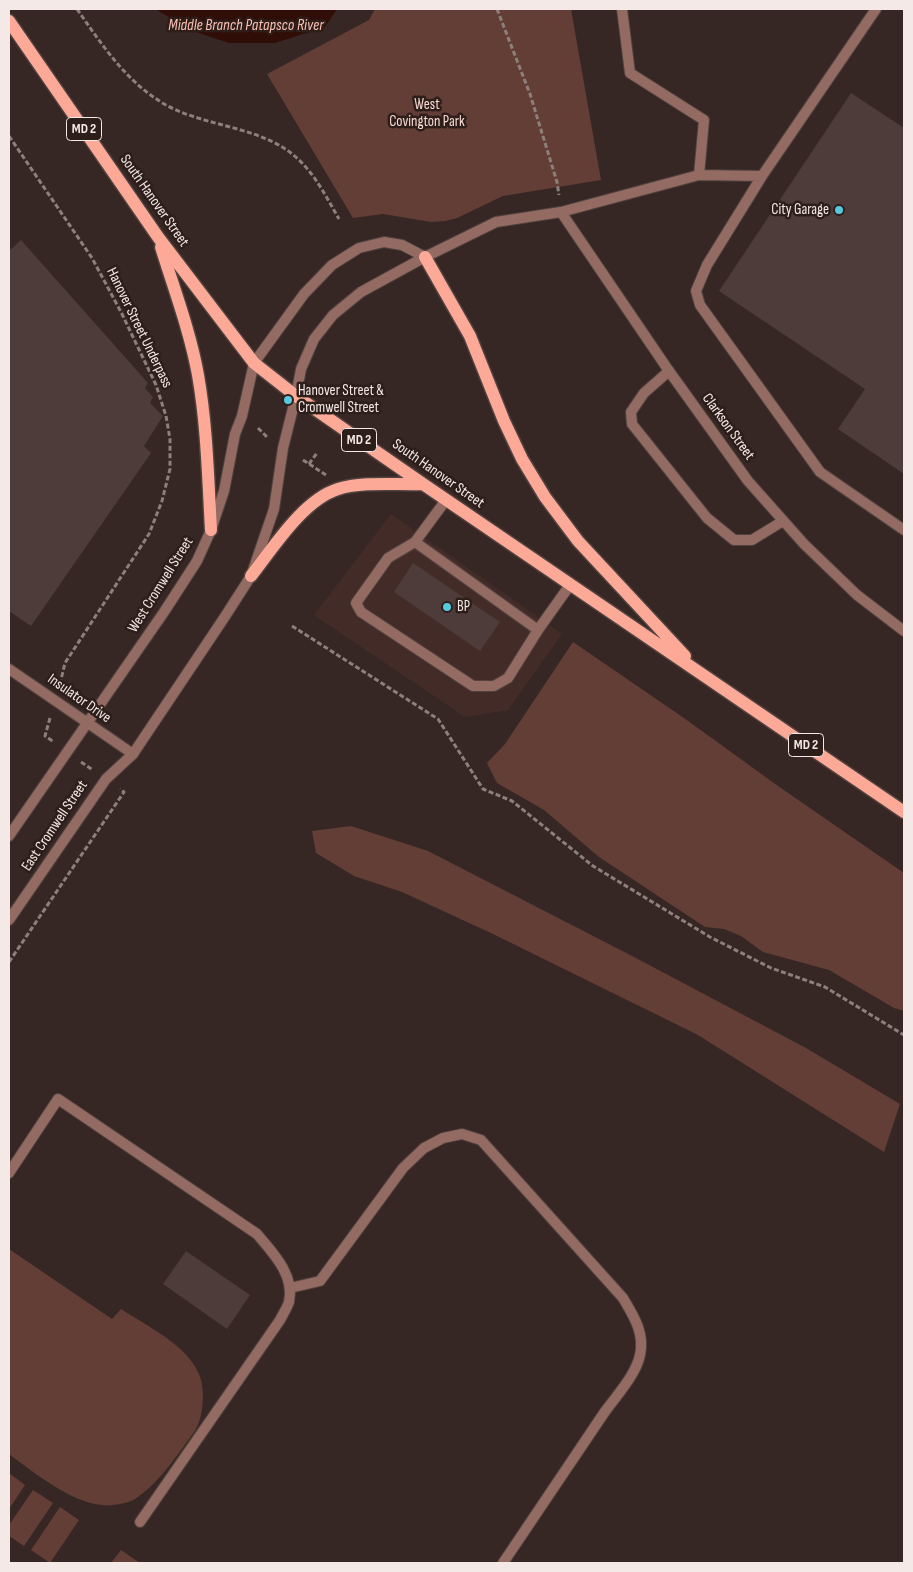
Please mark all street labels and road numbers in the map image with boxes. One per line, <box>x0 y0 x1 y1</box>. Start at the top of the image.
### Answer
road number: MD 2 <box>66 118 102 140</box>
street label: South Hanover Street <box>116 151 192 251</box>
street label: Hanover Street Underpass <box>102 265 176 391</box>
street label: Clarkson Street <box>698 390 758 464</box>
road number: MD 2 <box>342 428 376 452</box>
street label: South Hanover Street <box>388 436 488 512</box>
street label: West Cromwell Street <box>124 534 198 636</box>
street label: Insulator Drive <box>44 671 114 727</box>
road number: MD 2 <box>788 734 824 756</box>
street label: East Cromwell Street <box>18 777 92 875</box>

